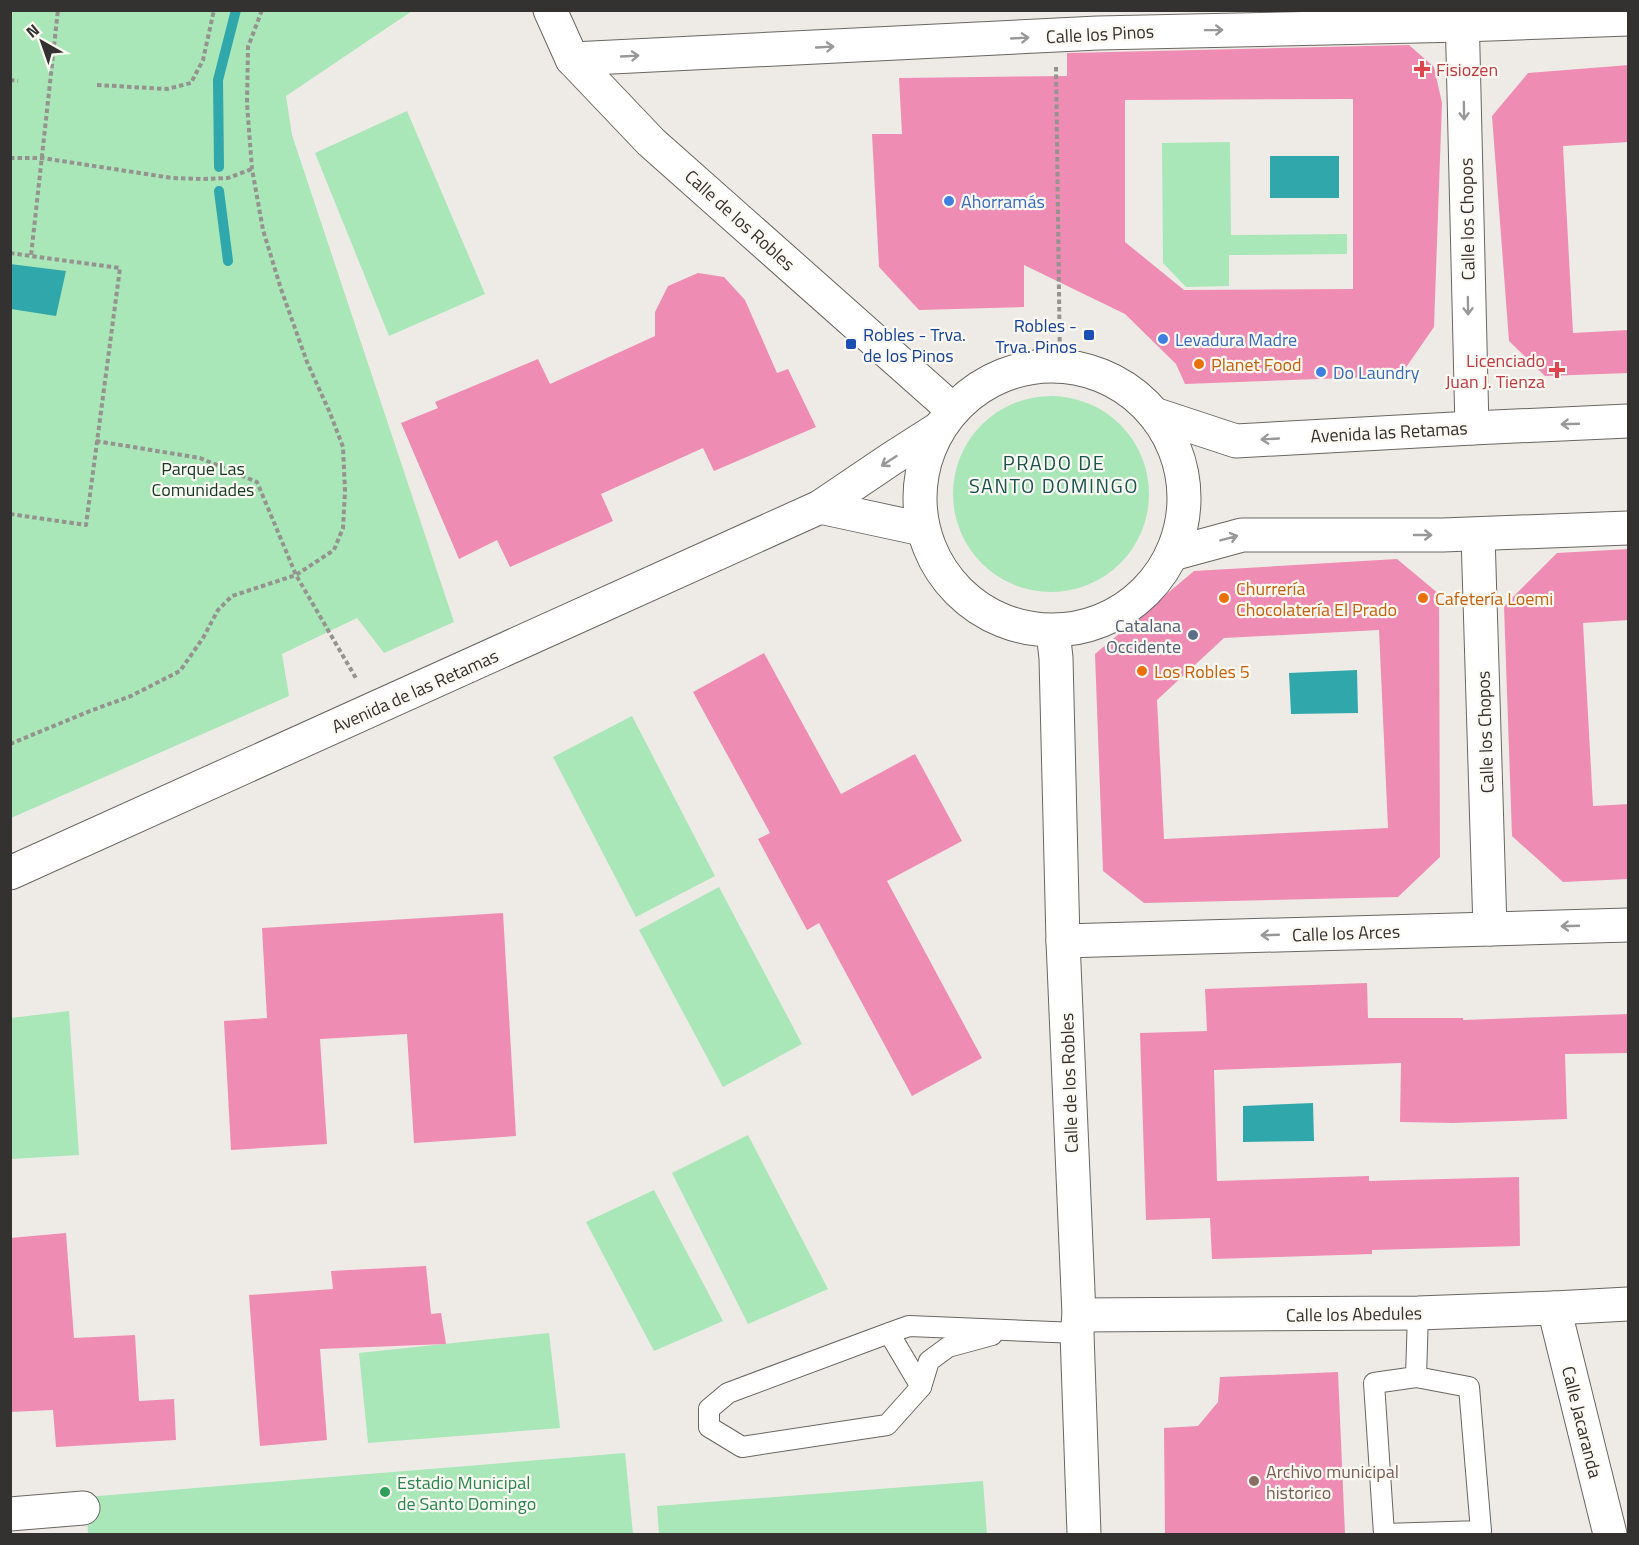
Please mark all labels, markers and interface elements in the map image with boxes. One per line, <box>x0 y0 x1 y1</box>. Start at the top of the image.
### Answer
north arrow <box>12 12 72 72</box>
text: N <box>20 18 44 43</box>
street label: Calle los Pinos <box>1045 18 1155 50</box>
one-way arrow <box>1204 25 1224 36</box>
one-way arrow <box>1009 33 1029 44</box>
one-way arrow <box>814 42 834 53</box>
one-way arrow <box>620 51 640 62</box>
place label: Fisiozen <box>1436 56 1498 83</box>
marker: Fisiozen <box>1413 60 1431 78</box>
one-way arrow <box>1459 100 1470 120</box>
street label: Calle los Chopos <box>1452 158 1482 280</box>
street label: Calle de los Robles <box>679 163 801 277</box>
place label: Ahorramás <box>961 188 1045 215</box>
marker: Ahorramás <box>942 194 956 208</box>
one-way arrow <box>1463 295 1474 315</box>
place label: Robles - Trva. Pinos <box>995 312 1077 360</box>
place label: Robles - Trva. de los Pinos <box>863 321 966 369</box>
place label: Levadura Madre <box>1175 326 1297 353</box>
marker: Robles - Trva. Pinos <box>1082 328 1096 342</box>
marker: Levadura Madre <box>1156 332 1170 346</box>
marker: Robles - Trva. de los Pinos <box>844 337 858 351</box>
place label: Licenciado Juan J. Tienza <box>1445 347 1545 395</box>
place label: Planet Food <box>1211 351 1302 378</box>
marker: Planet Food <box>1192 357 1206 371</box>
place label: Do Laundry <box>1333 359 1420 386</box>
marker: Licenciado Juan J. Tienza <box>1550 363 1564 377</box>
marker: Do Laundry <box>1314 365 1328 379</box>
street label: Avenida las Retamas <box>1310 414 1468 450</box>
one-way arrow <box>1561 418 1581 429</box>
one-way arrow <box>1261 433 1281 444</box>
district label: PRADO DE SANTO DOMINGO <box>969 447 1139 501</box>
park label: Parque Las Comunidades <box>152 455 254 503</box>
one-way arrow <box>881 455 898 467</box>
one-way arrow <box>1413 529 1433 541</box>
one-way arrow <box>1219 532 1238 544</box>
place label: Churrería Chocolatería El Prado <box>1236 575 1397 623</box>
place label: Cafetería Loemi <box>1435 585 1553 612</box>
marker: Churrería Chocolatería El Prado <box>1217 591 1231 605</box>
marker: Cafetería Loemi <box>1416 591 1430 605</box>
place label: Catalana Occidente <box>1106 612 1181 660</box>
marker: Catalana Occidente <box>1186 628 1200 642</box>
street label: Avenida de las Retamas <box>327 642 503 740</box>
place label: Los Robles 5 <box>1154 658 1250 685</box>
marker: Los Robles 5 <box>1135 664 1149 678</box>
street label: Calle los Chopos <box>1469 670 1501 794</box>
street label: Calle los Arces <box>1291 918 1401 948</box>
one-way arrow <box>1561 921 1581 932</box>
one-way arrow <box>1261 929 1281 941</box>
street label: Calle de los Robles <box>1053 1012 1085 1154</box>
street label: Calle los Abedules <box>1286 1299 1422 1329</box>
street label: Calle Jacaranda <box>1555 1363 1609 1481</box>
place label: Archivo municipal historico <box>1266 1458 1399 1506</box>
place label: Estadio Municipal de Santo Domingo <box>397 1469 536 1517</box>
marker: Archivo municipal historico <box>1247 1474 1261 1488</box>
marker: Estadio Municipal de Santo Domingo <box>378 1485 392 1499</box>

